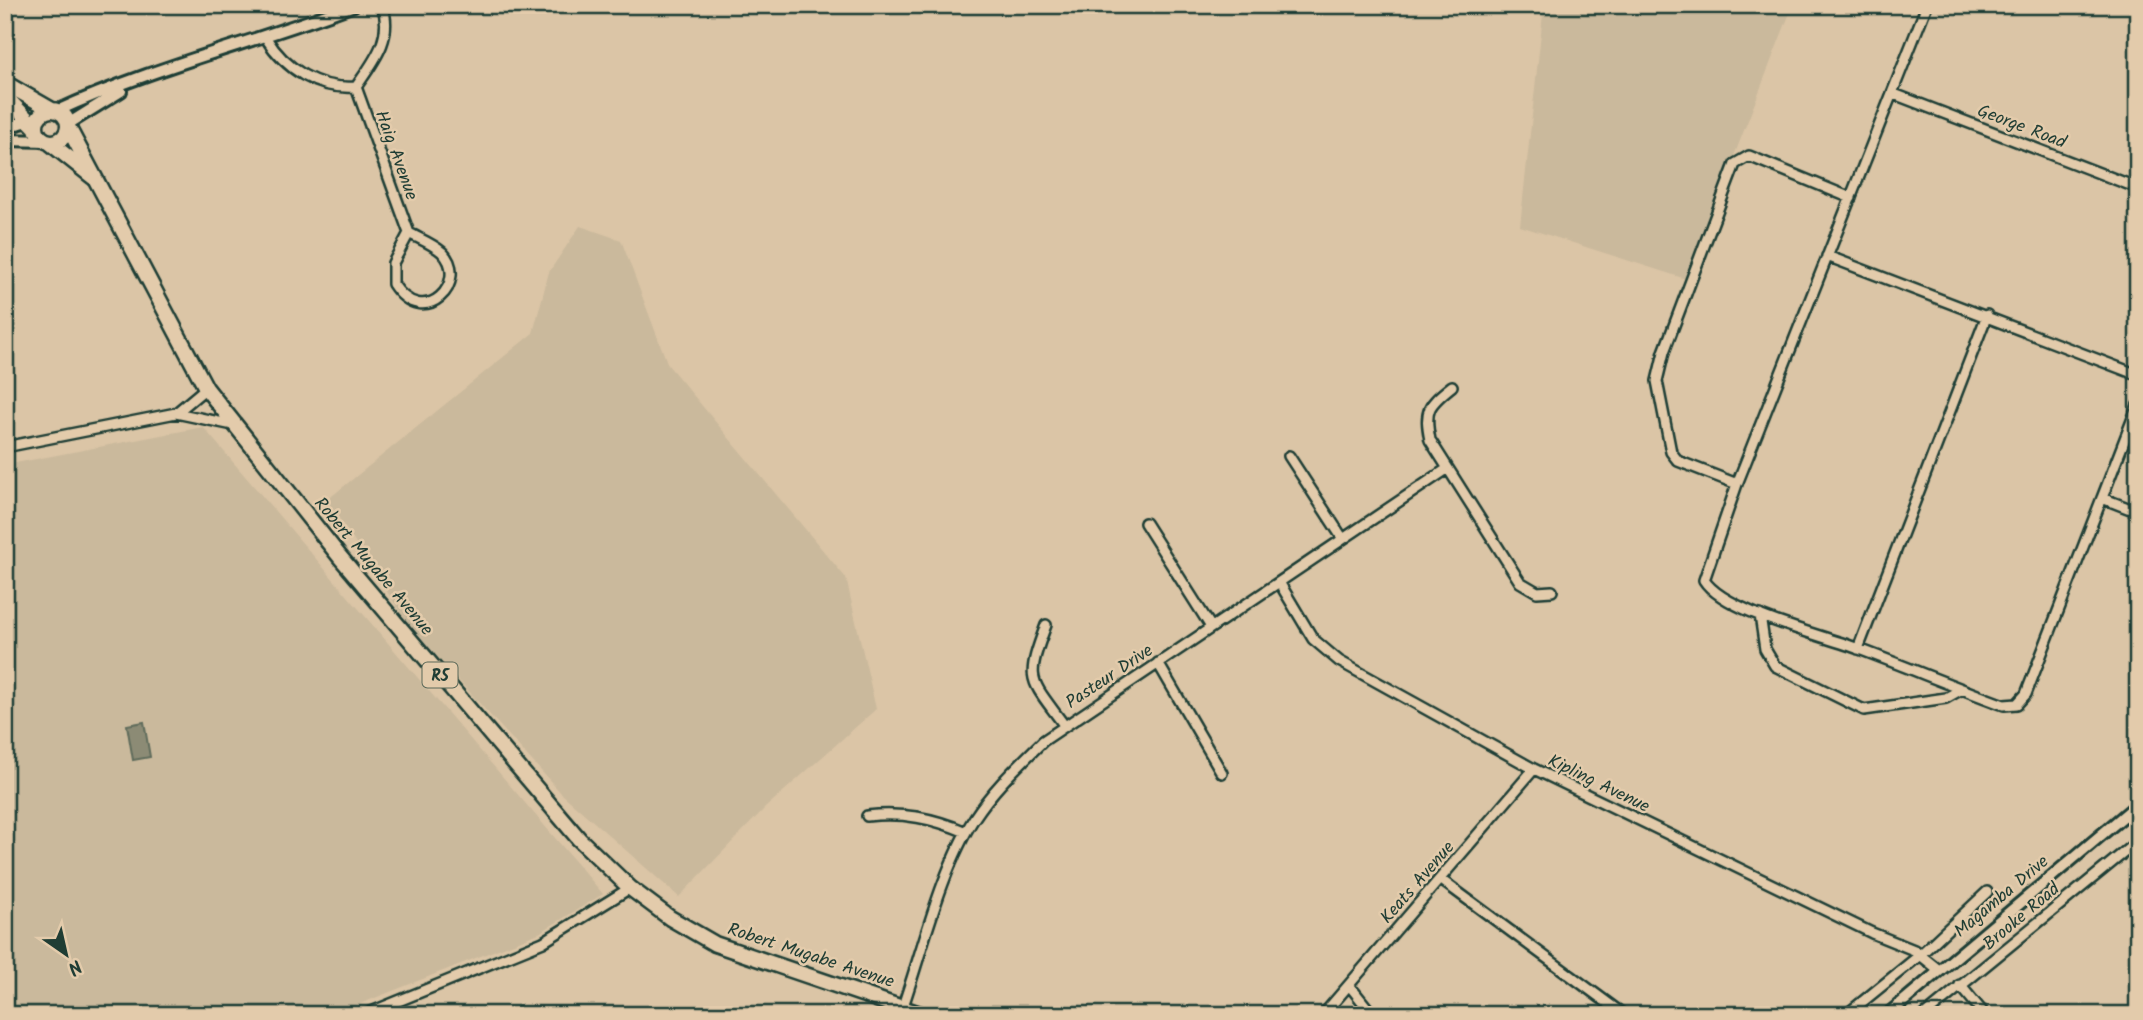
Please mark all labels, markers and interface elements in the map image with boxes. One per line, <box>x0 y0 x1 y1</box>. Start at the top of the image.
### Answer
street label: George Road <box>1973 97 2071 158</box>
street label: Haig Avenue <box>366 107 425 204</box>
street label: Robert Mugabe Avenue <box>306 491 440 643</box>
street label: Pasteur Drive <box>1060 637 1160 717</box>
road number: R5 <box>422 662 458 688</box>
street label: Kipling Avenue <box>1542 747 1654 822</box>
street label: Keats Avenue <box>1374 835 1463 931</box>
street label: Magamba Drive <box>1948 849 2056 946</box>
street label: Brooke Road <box>1977 875 2068 958</box>
street label: Robert Mugabe Avenue <box>723 916 898 997</box>
north arrow <box>32 918 102 988</box>
text: N <box>61 951 88 982</box>

